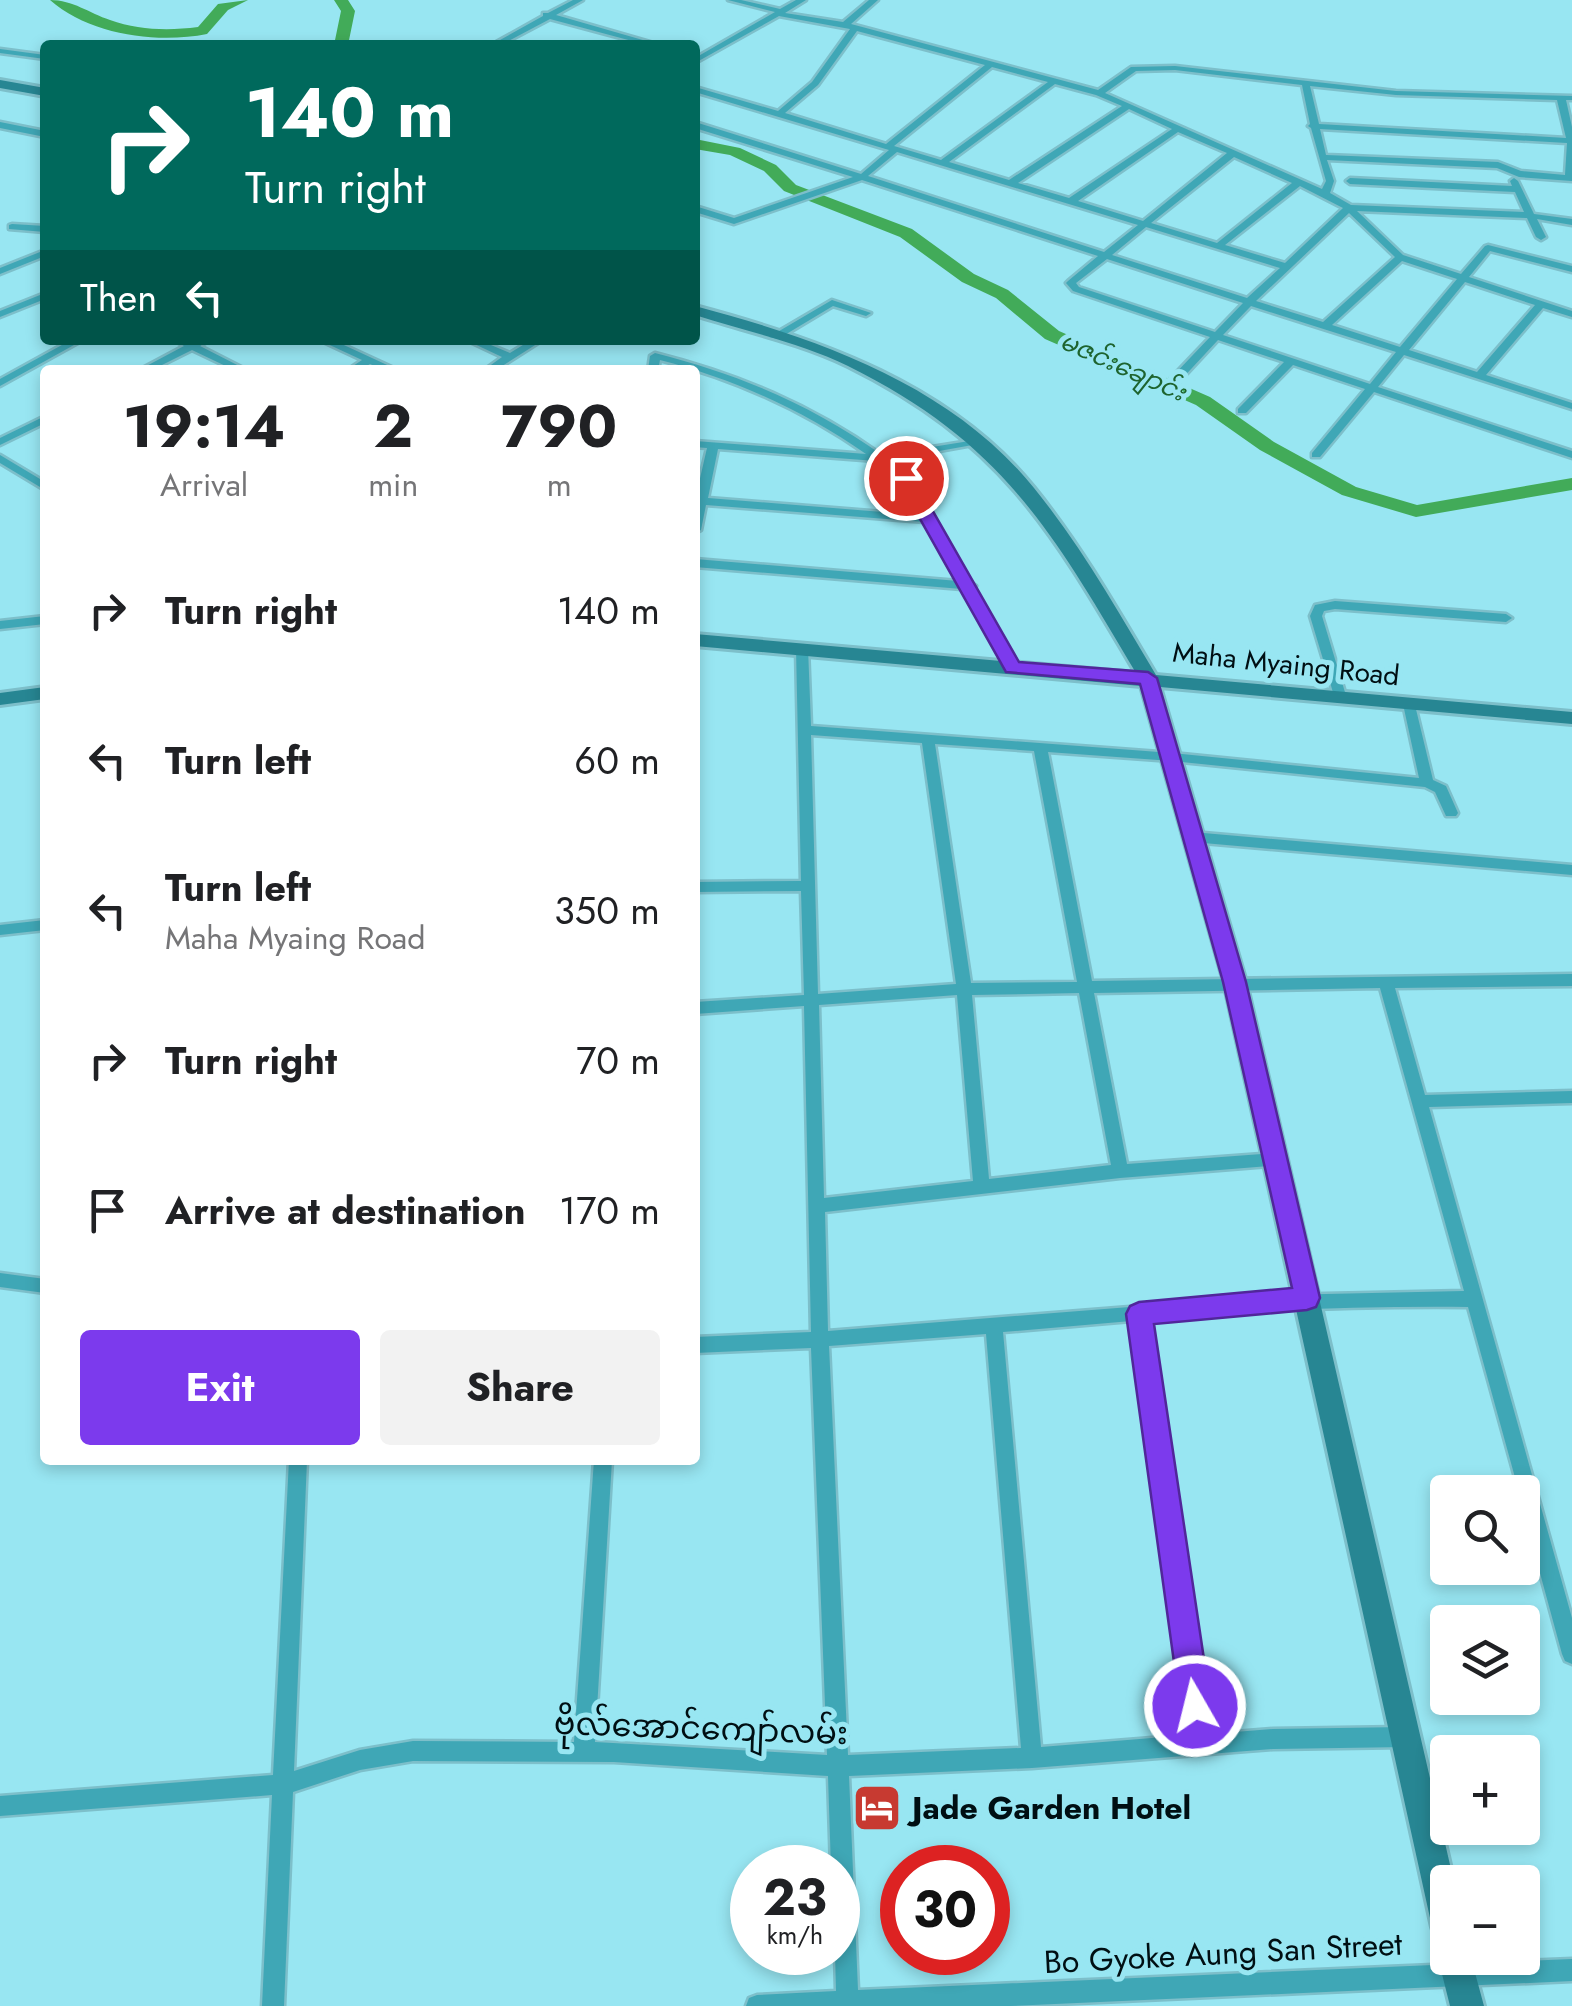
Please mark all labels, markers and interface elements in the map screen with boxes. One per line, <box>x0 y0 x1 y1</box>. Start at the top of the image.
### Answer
text: 140 m <box>245 62 454 163</box>
icon: right <box>80 80 210 210</box>
text: Turn right <box>245 155 426 220</box>
text: Then <box>80 270 157 325</box>
icon: left <box>177 270 232 325</box>
water label: မဇင်းချောင်း <box>1053 322 1193 413</box>
text: 19:14 <box>123 383 285 470</box>
text: 2 <box>374 383 413 470</box>
text: 790 <box>501 383 617 470</box>
pin <box>864 436 949 521</box>
icon: arrive <box>879 451 934 506</box>
text: Arrival <box>160 462 248 508</box>
text: min <box>368 462 418 508</box>
text: m <box>547 462 572 508</box>
icon: right <box>80 583 135 638</box>
text: Turn right <box>165 583 337 638</box>
text: 140 m <box>557 583 660 638</box>
street label: Maha Myaing Road <box>1171 632 1401 696</box>
icon: left <box>80 733 135 788</box>
text: Turn left <box>165 733 311 788</box>
text: 60 m <box>574 733 660 788</box>
text: Turn left <box>165 860 311 915</box>
icon: left <box>80 883 135 938</box>
text: 350 m <box>554 883 660 938</box>
text: Maha Myaing Road <box>165 915 425 961</box>
icon: right <box>80 1033 135 1088</box>
text: Turn right <box>165 1033 337 1088</box>
text: 70 m <box>576 1033 660 1088</box>
icon: arrive <box>80 1183 135 1238</box>
text: Arrive at destination <box>165 1183 526 1238</box>
text: 170 m <box>559 1183 660 1238</box>
button: Exit <box>80 1330 360 1445</box>
button: Share <box>380 1330 660 1445</box>
map controls <box>1430 1475 1540 1975</box>
button: search <box>1430 1475 1540 1585</box>
button: layers <box>1430 1605 1540 1715</box>
position arrow <box>1143 1654 1247 1758</box>
street label: ဗိုလ်အောင်ကျော်လမ်း <box>553 1700 849 1759</box>
button: + <box>1430 1735 1540 1845</box>
hotel icon: Jade Garden Hotel <box>851 1782 903 1834</box>
place label: Jade Garden Hotel <box>906 1785 1191 1831</box>
speed limit sign: 30 <box>880 1845 1010 1975</box>
text: 23 <box>763 1861 827 1934</box>
button: − <box>1430 1865 1540 1975</box>
text: km/h <box>767 1917 823 1953</box>
street label: Bo Gyoke Aung San Street <box>1043 1921 1404 1985</box>

